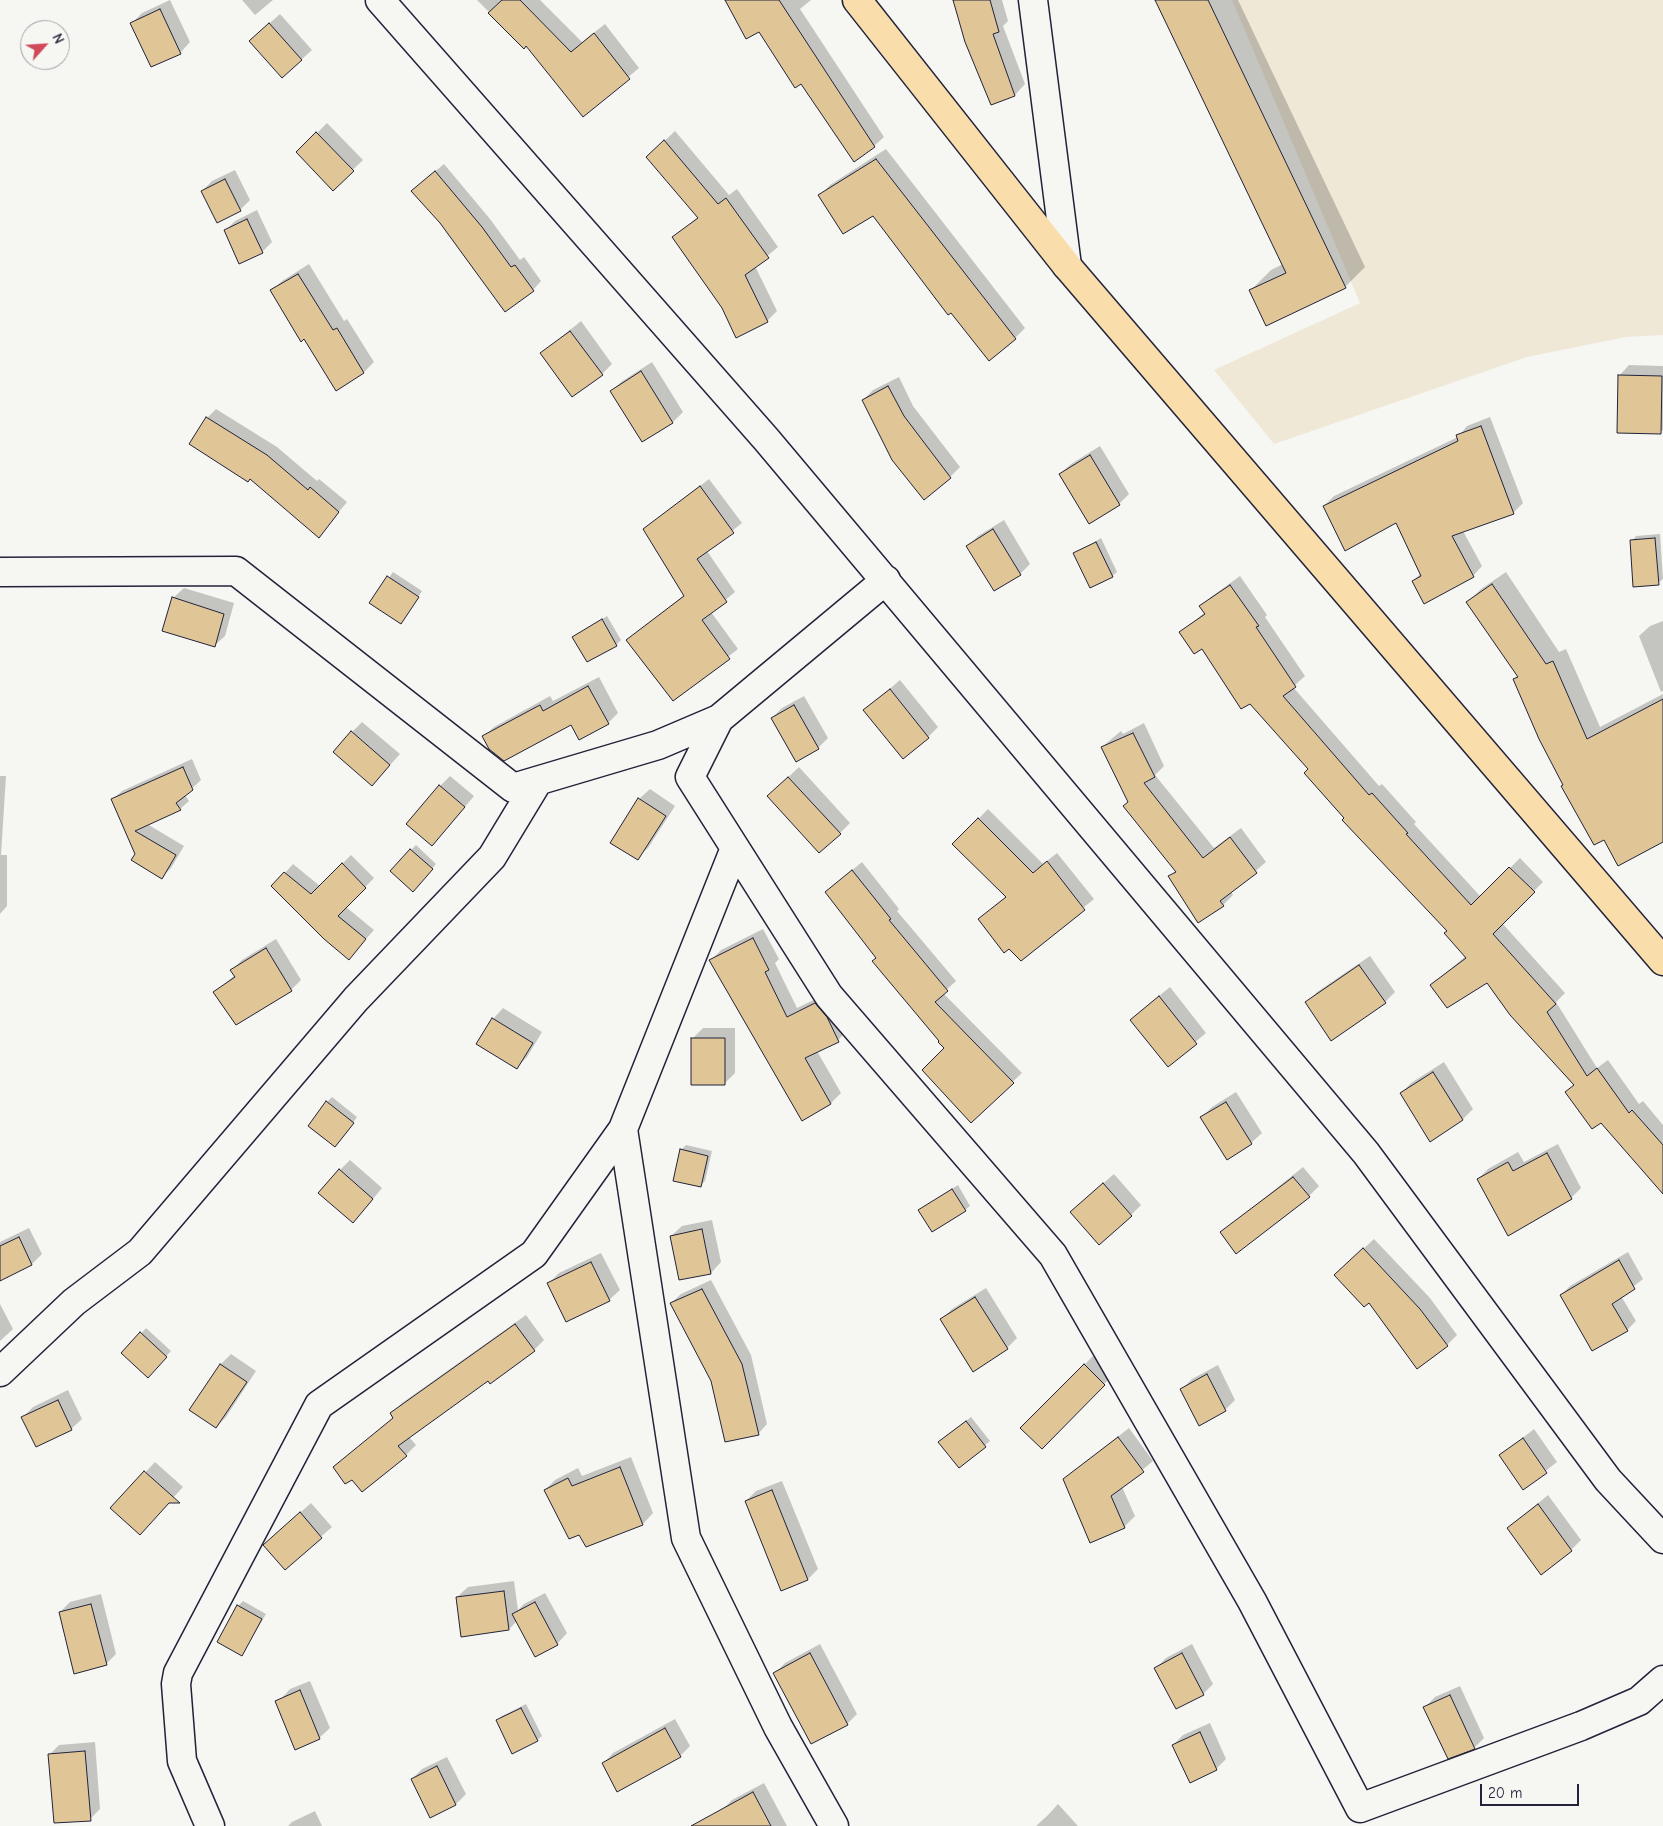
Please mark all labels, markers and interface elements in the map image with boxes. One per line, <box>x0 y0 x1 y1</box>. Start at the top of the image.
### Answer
north arrow <box>20 20 70 70</box>
text: N <box>48 31 68 46</box>
scale bar <box>1483 1774 1582 1806</box>
text: 20 m <box>1488 1784 1522 1802</box>

